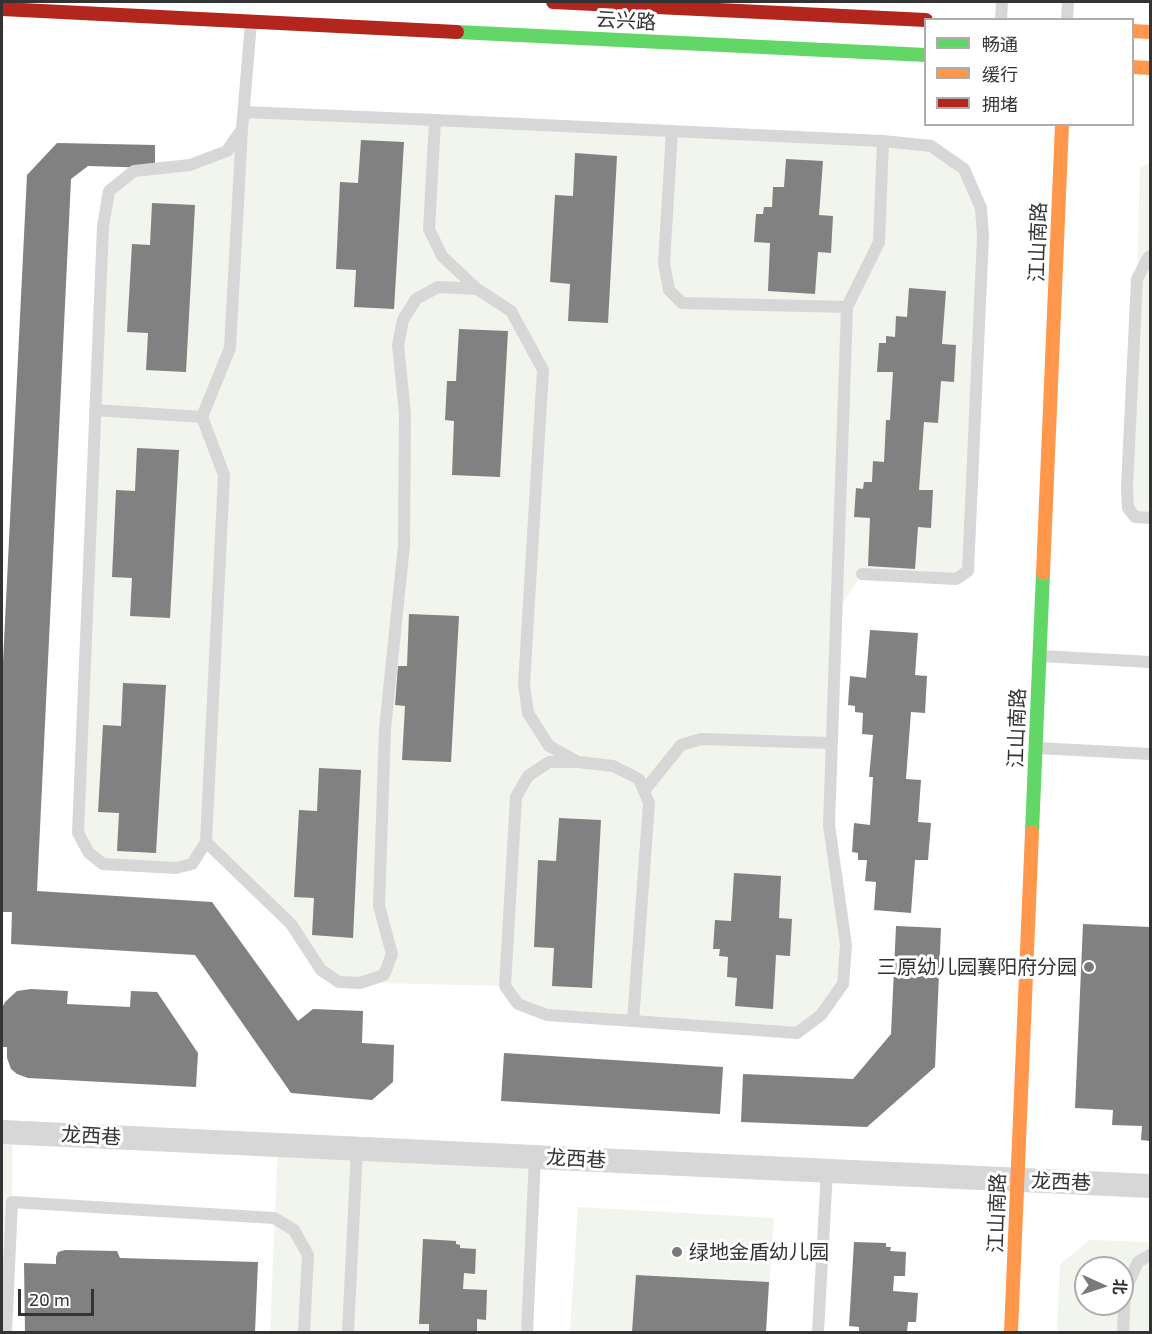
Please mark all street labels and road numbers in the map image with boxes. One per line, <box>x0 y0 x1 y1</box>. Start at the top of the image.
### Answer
street label: 云兴路 <box>595 7 657 35</box>
street label: 江山南路 <box>1025 202 1051 282</box>
street label: 江山南路 <box>1004 688 1030 768</box>
street label: 龙西巷 <box>60 1122 122 1150</box>
street label: 龙西巷 <box>545 1145 607 1173</box>
street label: 龙西巷 <box>1031 1169 1091 1195</box>
street label: 江山南路 <box>984 1173 1010 1253</box>

